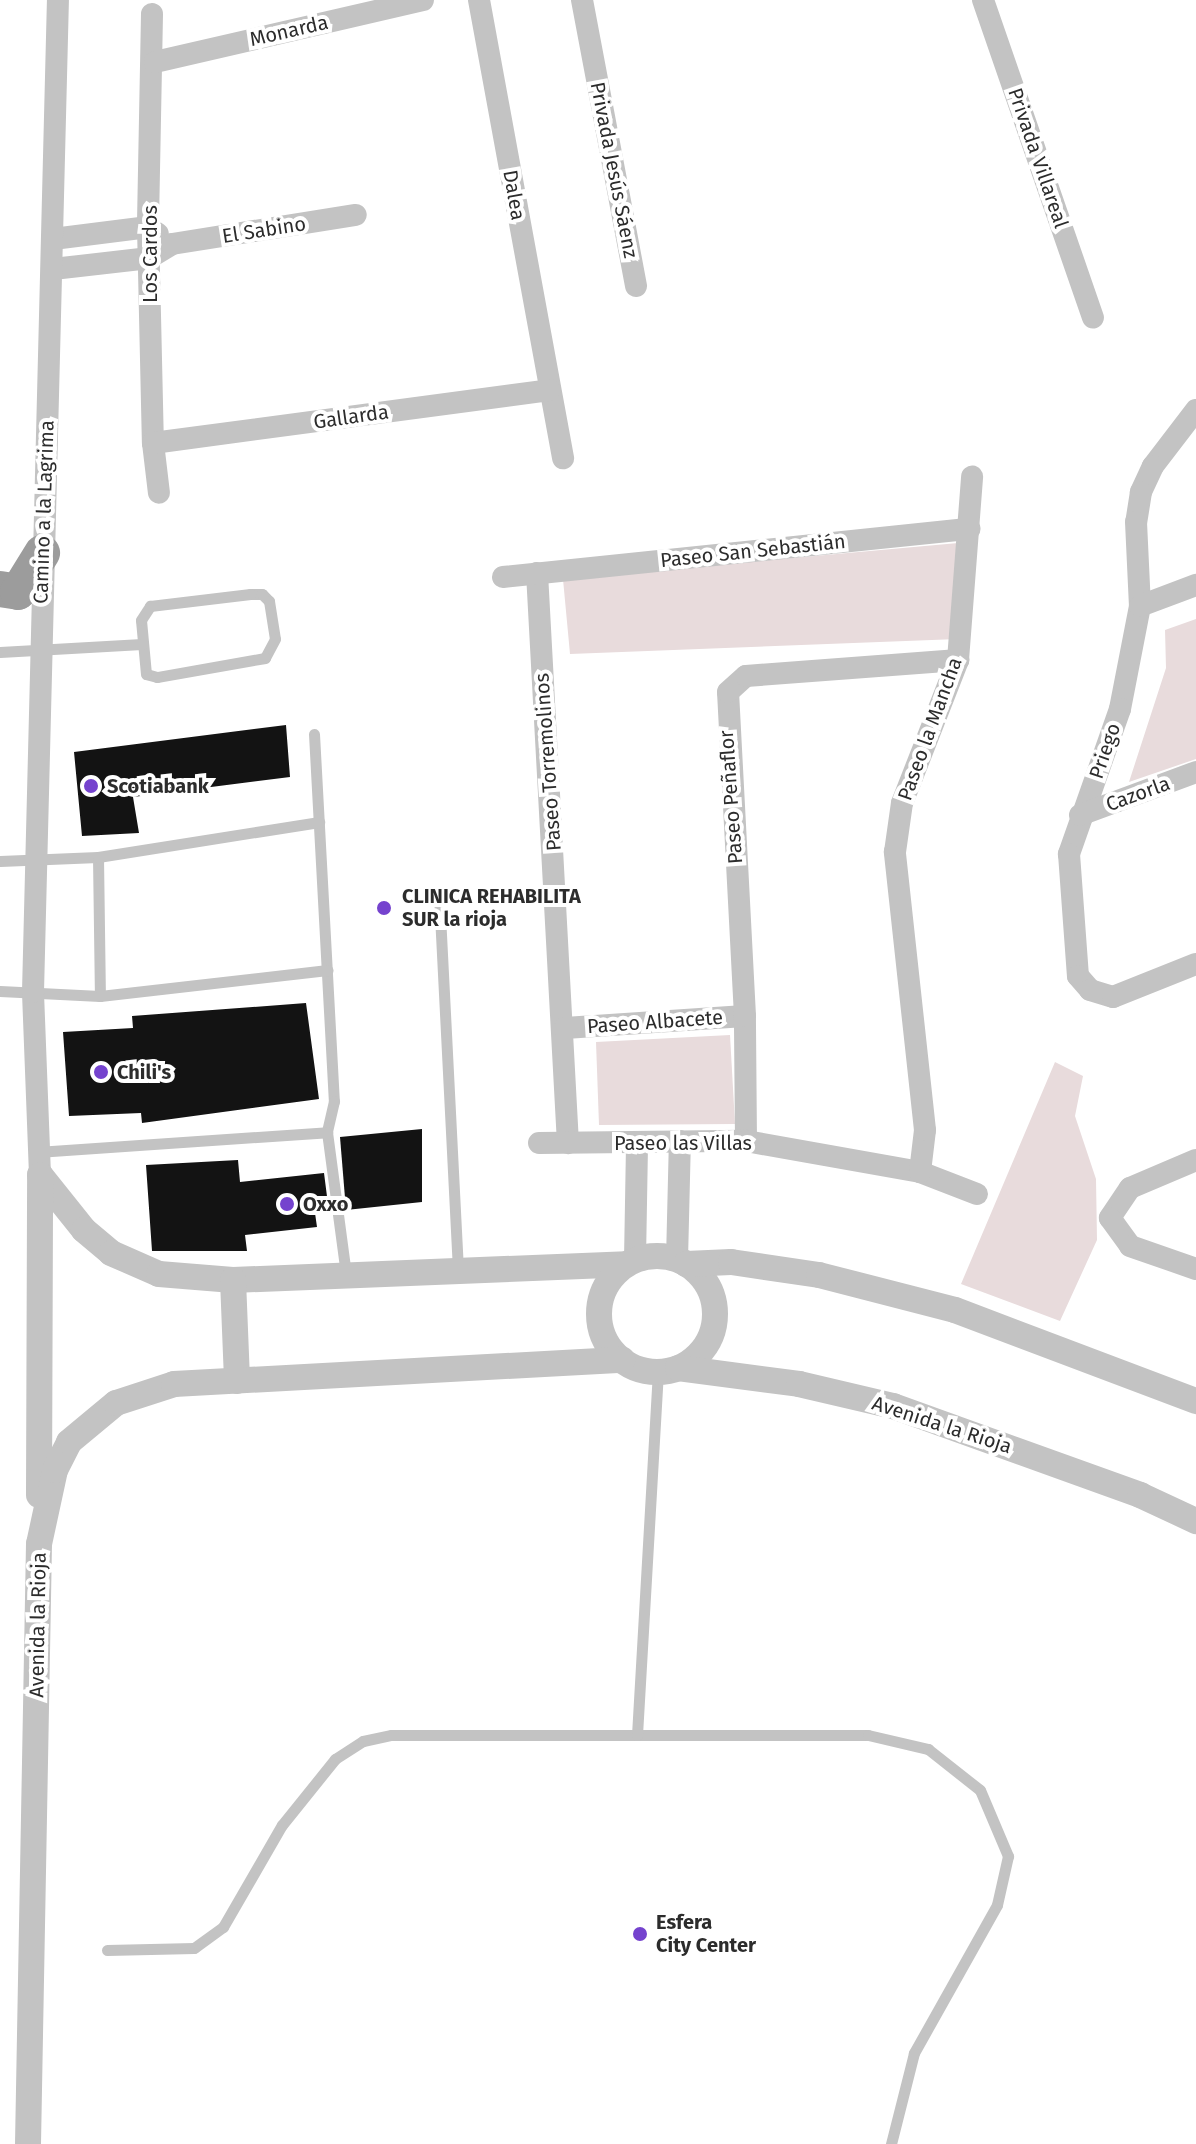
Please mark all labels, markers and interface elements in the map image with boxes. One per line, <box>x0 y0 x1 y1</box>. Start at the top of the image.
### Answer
street label: Monarda <box>247 10 331 52</box>
street label: Privada Jesús Sáenz <box>585 80 643 260</box>
street label: Privada Villareal <box>1003 85 1073 231</box>
street label: Dalea <box>498 168 530 222</box>
street label: Los Cardos <box>138 205 162 303</box>
street label: El Sabino <box>220 212 308 248</box>
street label: Gallarda <box>312 400 390 434</box>
street label: Camino a la Lagrima <box>29 420 59 604</box>
street label: Paseo San Sebastián <box>659 529 847 573</box>
street label: Paseo la Mancha <box>893 654 967 804</box>
street label: Paseo Torremolinos <box>530 672 566 852</box>
street label: Priego <box>1084 720 1126 782</box>
street label: Paseo Peñaflor <box>714 729 748 865</box>
street label: Cazorla <box>1103 771 1173 817</box>
place label: Scotiabank <box>107 774 209 798</box>
marker: Scotiabank <box>82 777 100 795</box>
place label: CLINICA REHABILITA SUR la rioja <box>402 884 581 931</box>
marker: CLINICA REHABILITA SUR la rioja <box>373 897 395 919</box>
street label: Paseo Albacete <box>586 1005 724 1039</box>
place label: Chili's <box>117 1060 171 1084</box>
marker: Chili's <box>92 1063 110 1081</box>
street label: Paseo las Villas <box>614 1131 752 1155</box>
place label: Oxxo <box>303 1192 349 1216</box>
marker: Oxxo <box>278 1195 296 1213</box>
street label: Avenida la Rioja <box>869 1391 1015 1459</box>
street label: Avenida la Rioja <box>25 1552 51 1698</box>
place label: Esfera City Center <box>656 1910 756 1957</box>
marker: Esfera City Center <box>631 1925 649 1943</box>

